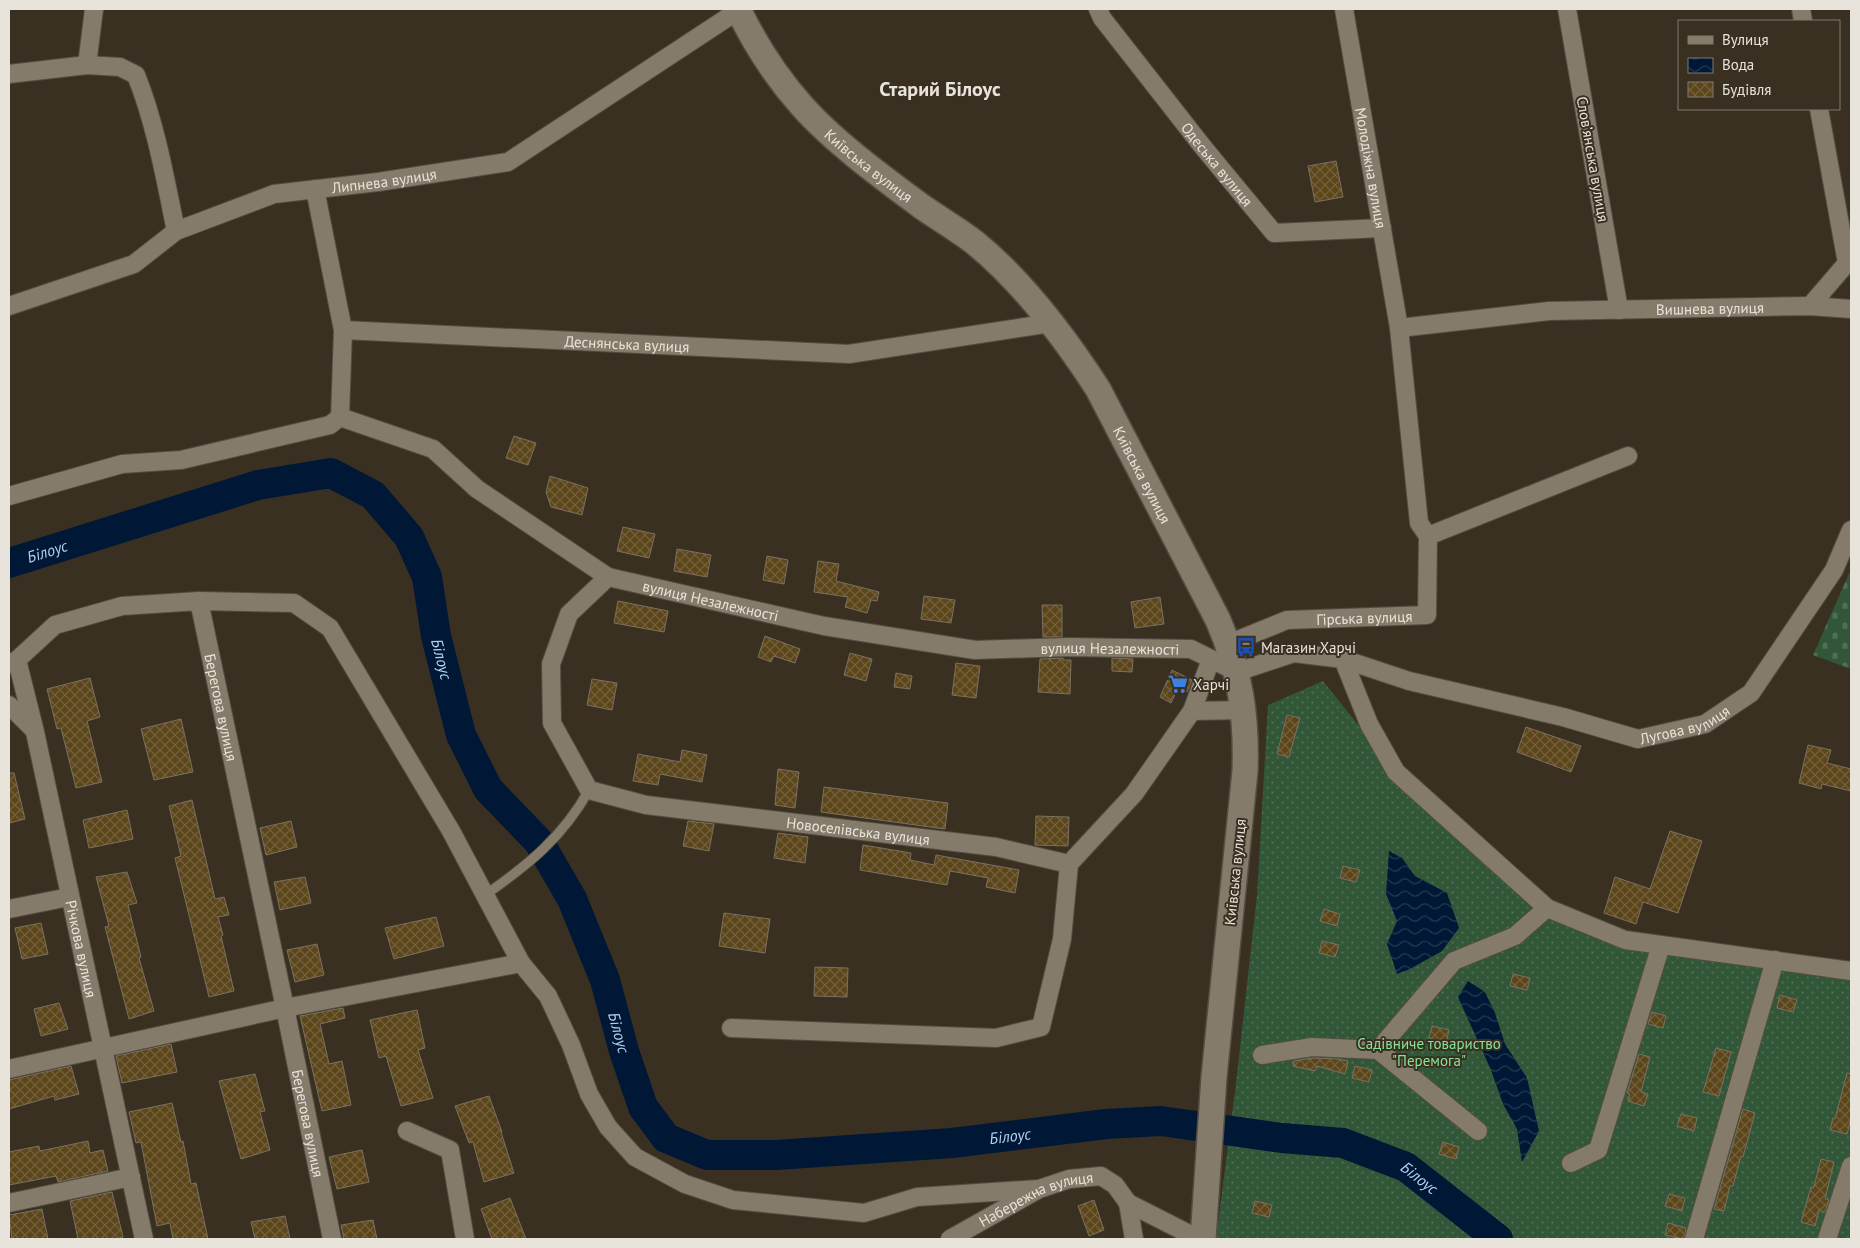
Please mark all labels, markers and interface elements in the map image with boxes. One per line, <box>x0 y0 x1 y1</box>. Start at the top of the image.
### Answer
legend <box>1678 20 1840 110</box>
text: Вулиця <box>1722 30 1769 49</box>
text: Вода <box>1722 55 1754 74</box>
district label: Старий Білоус <box>879 76 1001 102</box>
text: Будівля <box>1722 80 1771 99</box>
street label: Словʼянська вулиця <box>1573 95 1613 223</box>
street label: Молодіжна вулиця <box>1352 106 1391 230</box>
street label: Одеська вулиця <box>1177 118 1257 210</box>
street label: Київська вулиця <box>821 125 917 206</box>
street label: Липнева вулиця <box>330 164 438 197</box>
street label: Вишнева вулиця <box>1656 297 1764 318</box>
street label: Деснянська вулиця <box>564 331 690 356</box>
street label: Київська вулиця <box>1109 423 1176 527</box>
water label: Білоус <box>24 535 70 567</box>
street label: вулиця Незалежності <box>641 576 781 625</box>
street label: Гірська вулиця <box>1316 606 1413 628</box>
water label: Білоус <box>427 636 457 682</box>
bus stop icon: Магазин Харчі <box>1235 636 1257 658</box>
street label: вулиця Незалежності <box>1040 637 1179 658</box>
place label: Магазин Харчі <box>1261 638 1356 657</box>
street label: Берегова вулиця <box>201 652 242 763</box>
supermarket icon: Харчі <box>1167 673 1189 695</box>
place label: Харчі <box>1193 675 1229 694</box>
street label: Лугова вулиця <box>1637 701 1733 748</box>
street label: Новоселівська вулиця <box>785 812 931 848</box>
street label: Київська вулиця <box>1220 818 1250 926</box>
street label: Річкова вулиця <box>62 898 101 999</box>
water label: Білоус <box>604 1010 634 1056</box>
park label: Садівниче товариство "Перемога" <box>1357 1034 1501 1070</box>
street label: Берегова вулиця <box>288 1068 329 1179</box>
water label: Білоус <box>988 1123 1032 1148</box>
water label: Білоус <box>1397 1157 1442 1199</box>
street label: Набережна вулиця <box>975 1167 1094 1231</box>

